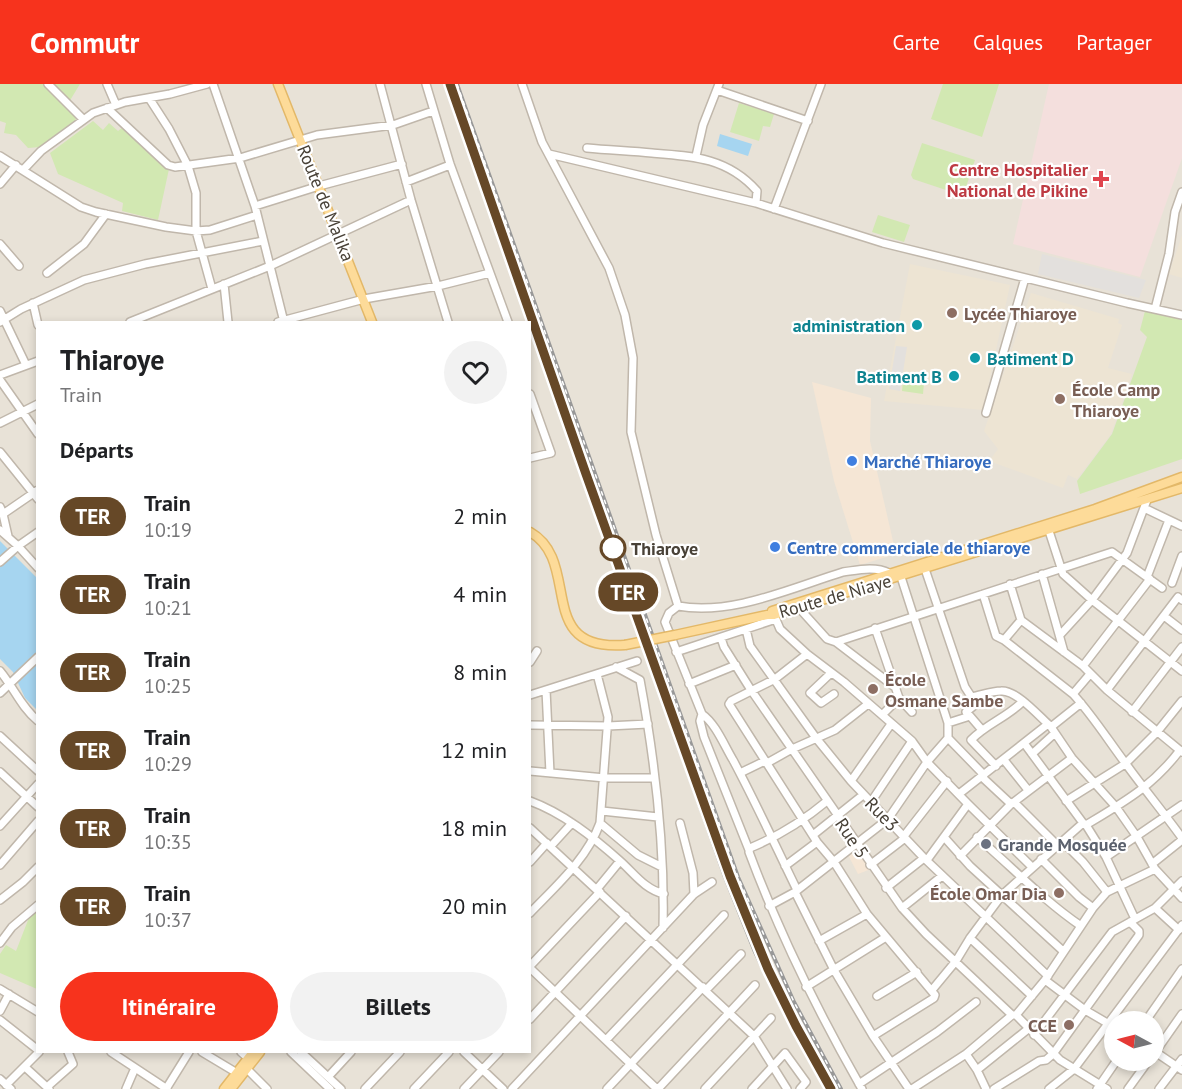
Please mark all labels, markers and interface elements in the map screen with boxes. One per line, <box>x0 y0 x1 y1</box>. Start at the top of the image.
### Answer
text: Commutr <box>30 24 139 61</box>
text: Carte <box>893 29 940 56</box>
text: Calques <box>973 29 1043 56</box>
text: Partager <box>1076 29 1152 56</box>
street label: Route de Malika <box>292 141 360 265</box>
place label: Centre Hospitalier National de Pikine <box>947 158 1089 202</box>
marker: Centre Hospitalier National de Pikine <box>1092 170 1110 188</box>
place label: Lycée Thiaroye <box>964 302 1077 325</box>
marker: Lycée Thiaroye <box>945 306 959 320</box>
place label: administration <box>793 314 905 337</box>
marker: administration <box>910 318 924 332</box>
text: Thiaroye <box>60 341 165 378</box>
button: heart <box>444 341 507 404</box>
place label: Batiment D <box>987 347 1074 370</box>
marker: Batiment D <box>968 351 982 365</box>
place label: Batiment B <box>856 365 942 388</box>
marker: Batiment B <box>947 369 961 383</box>
place label: École Camp Thiaroye <box>1072 378 1161 422</box>
text: Train <box>60 382 102 408</box>
marker: École Camp Thiaroye <box>1053 392 1067 406</box>
text: Départs <box>60 436 134 464</box>
place label: Marché Thiaroye <box>864 450 992 473</box>
marker: Marché Thiaroye <box>845 454 859 468</box>
text: Train <box>144 489 191 517</box>
text: 2 min <box>453 502 507 530</box>
text: TER <box>75 503 111 530</box>
text: 10:19 <box>144 517 192 543</box>
marker: Thiaroye <box>600 535 626 561</box>
place label: Centre commerciale de thiaroye <box>787 536 1030 559</box>
place label: Thiaroye <box>631 537 698 560</box>
marker: Centre commerciale de thiaroye <box>768 540 782 554</box>
text: Train <box>144 567 191 595</box>
street label: Route de Niaye <box>776 569 894 623</box>
line badge: TER <box>594 572 662 612</box>
text: TER <box>610 579 646 606</box>
text: 4 min <box>453 580 507 608</box>
text: TER <box>75 581 111 608</box>
text: 10:21 <box>144 595 192 621</box>
text: Train <box>144 645 191 673</box>
text: 8 min <box>453 658 507 686</box>
text: TER <box>75 659 111 686</box>
place label: École Osmane Sambe <box>885 668 1003 712</box>
text: 10:25 <box>144 673 192 699</box>
marker: École Osmane Sambe <box>866 682 880 696</box>
text: Train <box>144 723 191 751</box>
text: 12 min <box>441 736 507 764</box>
text: TER <box>75 737 111 764</box>
text: 10:29 <box>144 751 192 777</box>
street label: Rue3 <box>860 792 904 836</box>
text: Train <box>144 801 191 829</box>
street label: Rue 5 <box>830 813 874 863</box>
text: 18 min <box>441 814 507 842</box>
text: TER <box>75 815 111 842</box>
text: 10:35 <box>144 829 192 855</box>
place label: Grande Mosquée <box>998 833 1127 856</box>
marker: Grande Mosquée <box>979 837 993 851</box>
text: Train <box>144 879 191 907</box>
place label: École Omar Dia <box>930 882 1047 905</box>
marker: École Omar Dia <box>1052 886 1066 900</box>
text: 20 min <box>441 892 507 920</box>
text: TER <box>75 893 111 920</box>
text: 10:37 <box>144 907 192 933</box>
button: Itinéraire <box>60 972 278 1041</box>
button: Billets <box>290 972 507 1041</box>
north arrow <box>1104 1011 1164 1071</box>
map controls <box>1104 1011 1164 1071</box>
place label: CCE <box>1028 1014 1057 1037</box>
marker: CCE <box>1062 1018 1076 1032</box>

